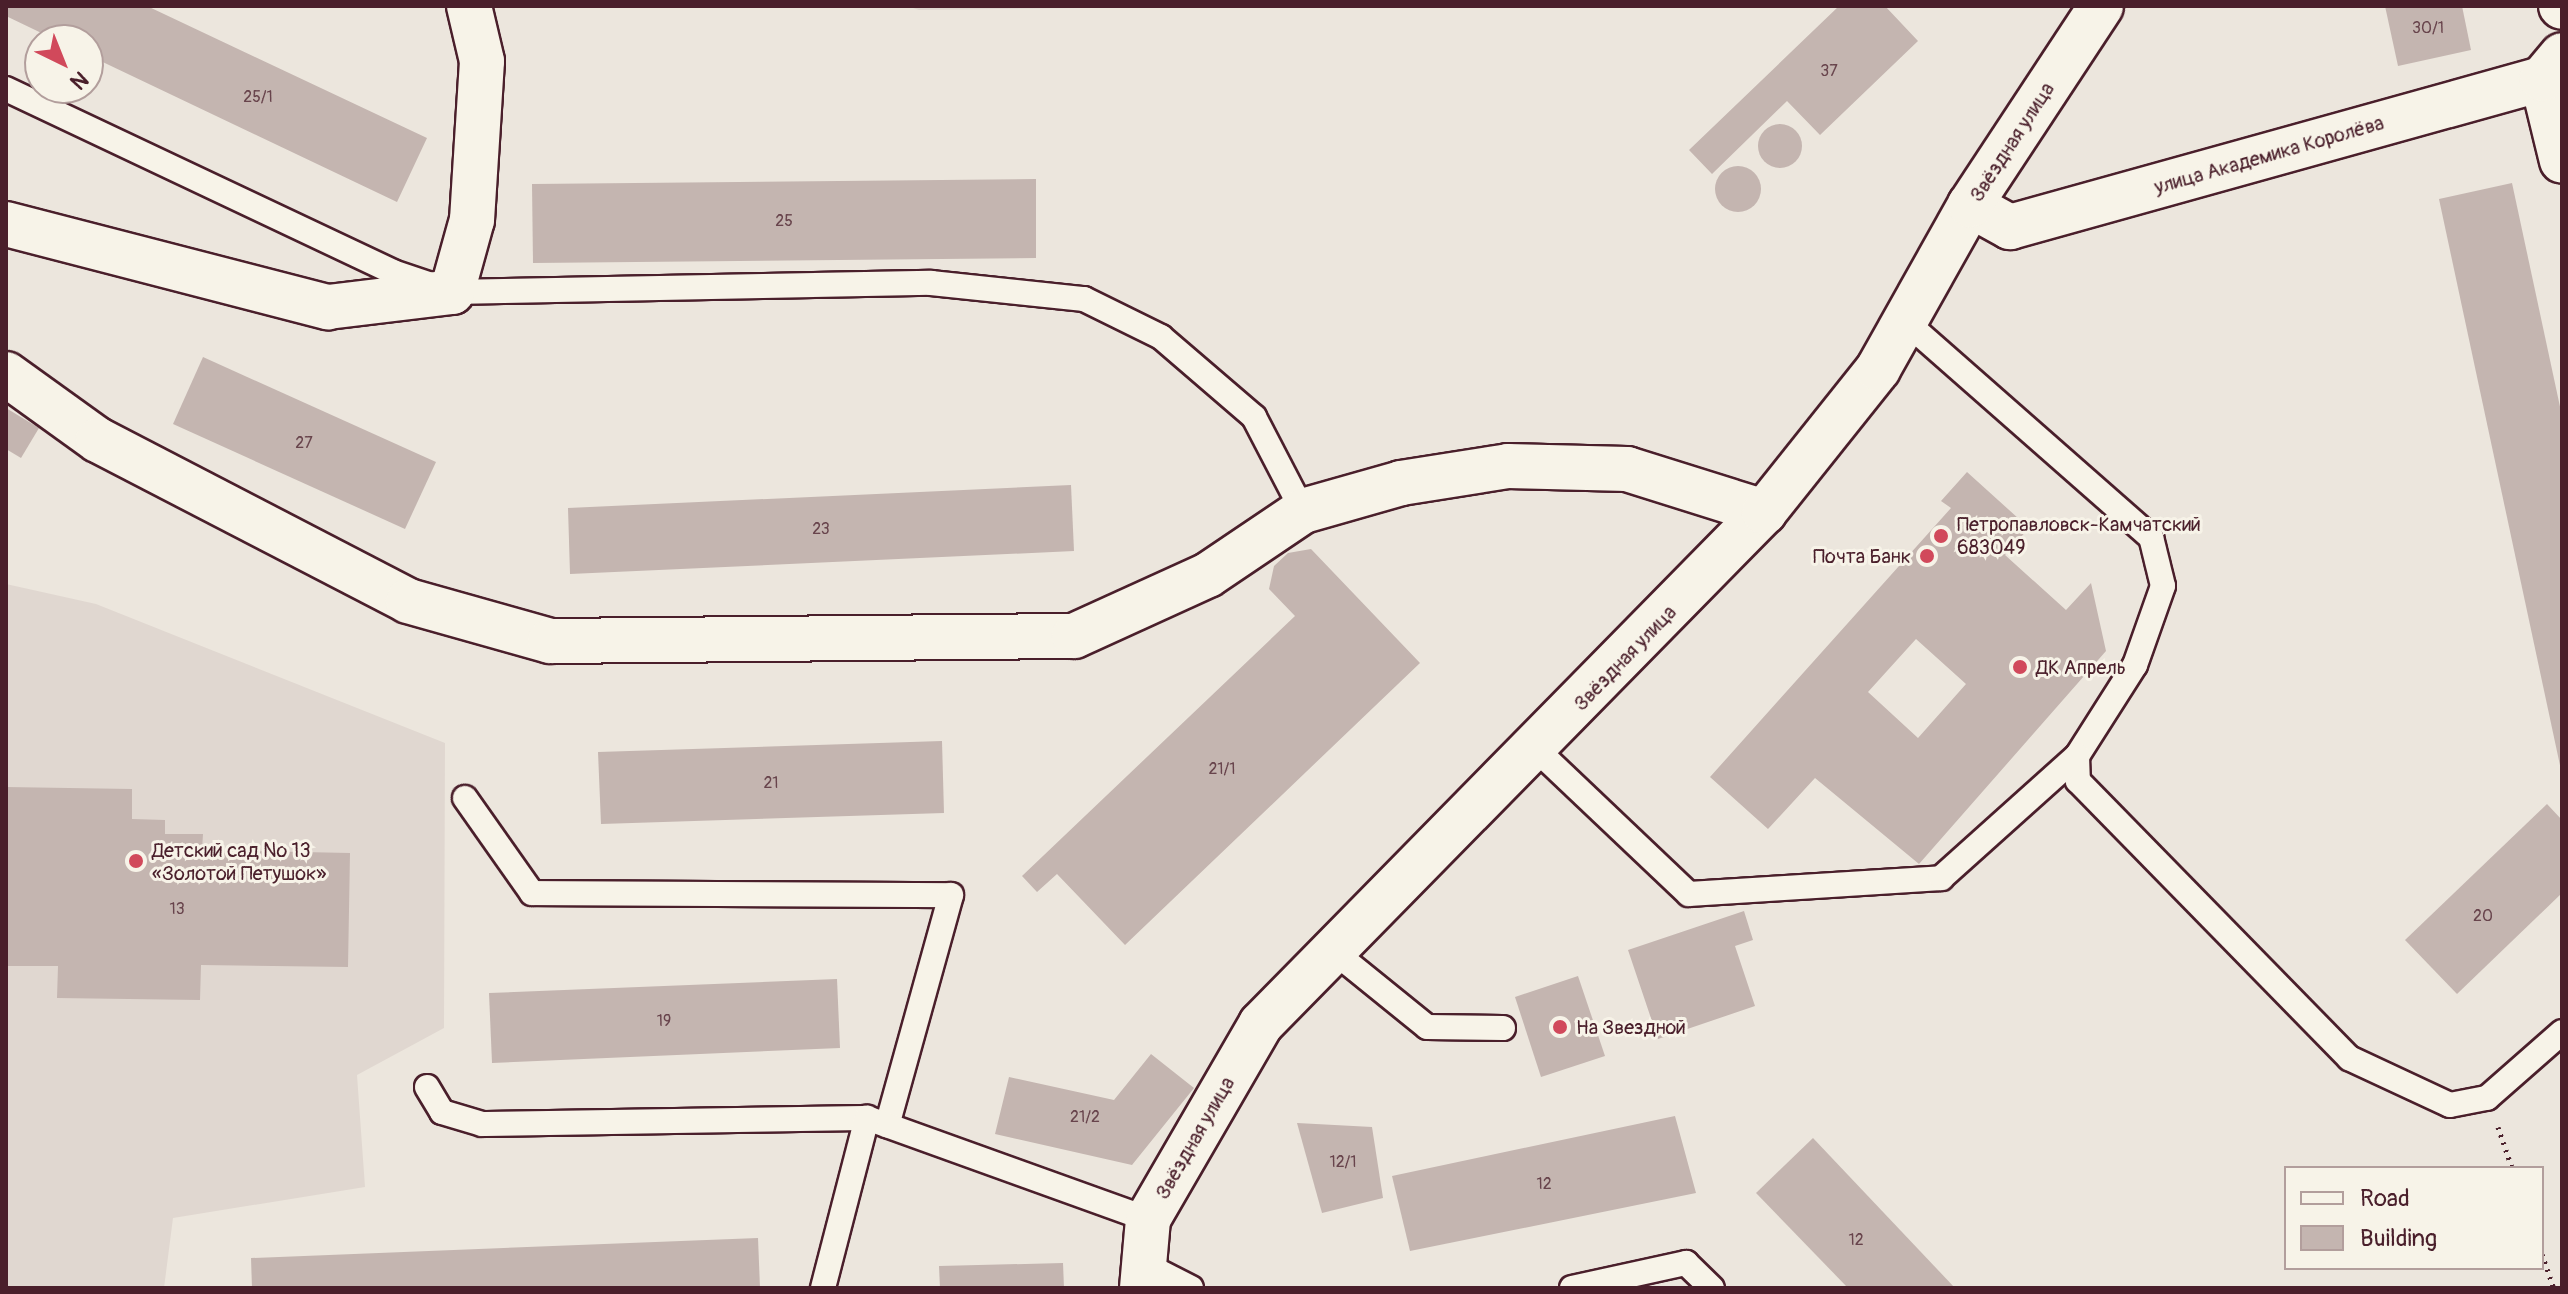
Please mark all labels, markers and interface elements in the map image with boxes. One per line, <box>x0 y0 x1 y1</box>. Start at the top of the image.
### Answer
house number: 30/1 <box>2412 18 2444 38</box>
north arrow <box>24 24 104 104</box>
house number: 37 <box>1820 61 1838 81</box>
text: N <box>64 65 94 95</box>
street label: Звёздная улица <box>1965 78 2059 206</box>
house number: 25/1 <box>243 87 273 107</box>
street label: улица Академика Королёва <box>2152 111 2386 199</box>
house number: 25 <box>775 211 793 231</box>
house number: 27 <box>295 433 313 453</box>
place label: Петропавловск-Камчатский 683049 <box>1957 512 2201 559</box>
house number: 23 <box>812 519 830 539</box>
marker: Петропавловск-Камчатский 683049 <box>1932 527 1950 545</box>
place label: Почта Банк <box>1813 544 1911 568</box>
marker: Почта Банк <box>1918 547 1936 565</box>
street label: Звёздная улица <box>1569 600 1681 716</box>
place label: ДК Апрель <box>2036 655 2126 679</box>
marker: ДК Апрель <box>2011 658 2029 676</box>
house number: 21/1 <box>1208 759 1236 779</box>
house number: 21 <box>763 773 779 793</box>
place label: Детский сад № 13 «Золотой Петушок» <box>152 838 326 885</box>
marker: Детский сад № 13 «Золотой Петушок» <box>127 852 145 870</box>
house number: 13 <box>169 899 185 919</box>
house number: 20 <box>2473 906 2493 926</box>
house number: 19 <box>657 1011 671 1031</box>
place label: На Звездной <box>1576 1015 1686 1039</box>
marker: На Звездной <box>1551 1018 1569 1036</box>
street label: Звёздная улица <box>1150 1073 1240 1203</box>
house number: 21/2 <box>1070 1107 1100 1127</box>
house number: 12/1 <box>1329 1152 1357 1172</box>
legend <box>2284 1166 2544 1270</box>
house number: 12 <box>1536 1174 1552 1194</box>
text: Road <box>2360 1184 2410 1213</box>
text: Building <box>2360 1224 2437 1253</box>
house number: 12 <box>1848 1230 1864 1250</box>

